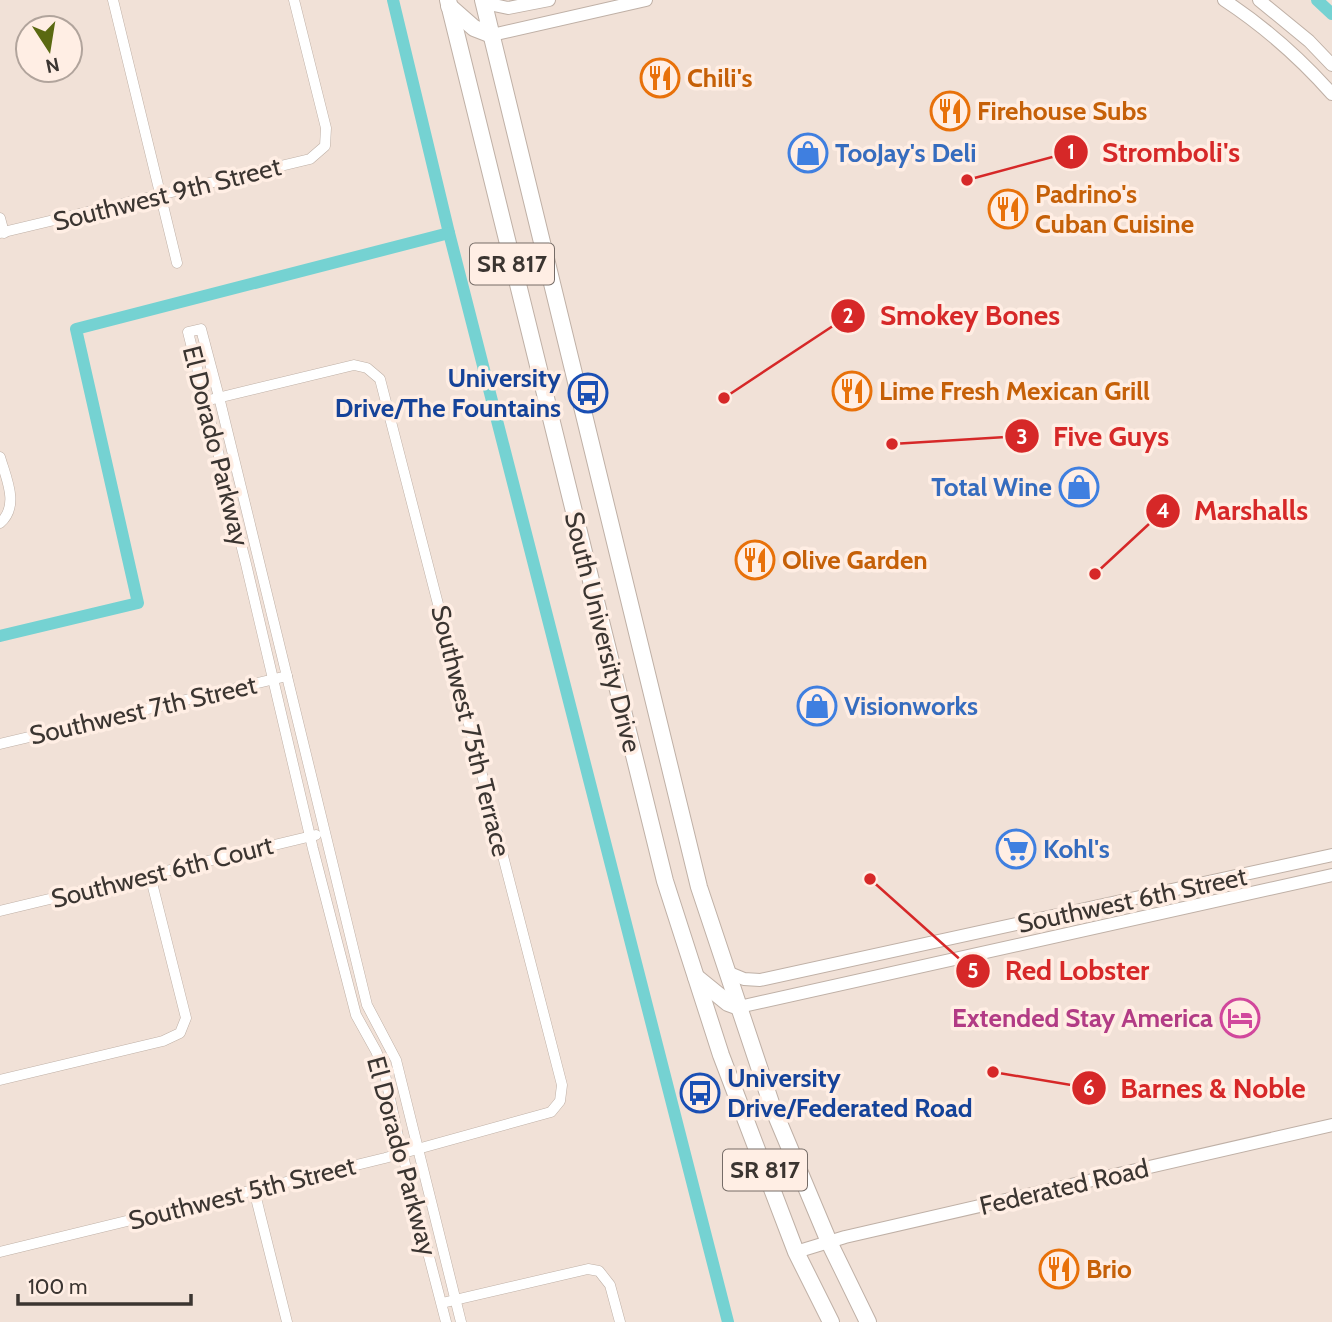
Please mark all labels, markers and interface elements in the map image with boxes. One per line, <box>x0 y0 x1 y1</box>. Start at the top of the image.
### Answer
north arrow <box>14 14 84 84</box>
text: N <box>43 52 61 78</box>
restaurant icon: Chili's <box>639 57 681 99</box>
place label: Chili's <box>687 62 752 94</box>
restaurant icon: Firehouse Subs <box>929 90 971 132</box>
place label: Firehouse Subs <box>977 95 1147 127</box>
callout: Stromboli's <box>1053 128 1254 177</box>
shop icon: TooJay's Deli <box>787 132 829 174</box>
text: Stromboli's <box>1102 135 1240 169</box>
place label: TooJay's Deli <box>835 137 976 169</box>
text: 1 <box>1067 139 1075 164</box>
street label: Southwest 9th Street <box>50 150 284 238</box>
place label: Padrino's Cuban Cuisine <box>1035 178 1194 240</box>
restaurant icon: Padrino's Cuban Cuisine <box>987 188 1029 230</box>
road number: SR 817 <box>470 244 554 284</box>
callout: Smokey Bones <box>831 291 1074 340</box>
text: Smokey Bones <box>880 298 1060 332</box>
text: 2 <box>842 303 854 328</box>
street label: El Dorado Parkway <box>176 343 256 549</box>
place label: University Drive/The Fountains <box>335 362 561 424</box>
restaurant icon: Lime Fresh Mexican Grill <box>831 370 873 412</box>
bus stop icon: University Drive/The Fountains <box>567 372 609 414</box>
place label: Lime Fresh Mexican Grill <box>879 375 1150 407</box>
callout: Five Guys <box>1004 412 1183 461</box>
text: Five Guys <box>1053 419 1169 453</box>
text: 3 <box>1016 424 1028 449</box>
shop icon: Total Wine <box>1058 466 1100 508</box>
place label: Total Wine <box>931 471 1052 503</box>
callout: Marshalls <box>1145 486 1322 535</box>
text: Marshalls <box>1194 493 1308 527</box>
text: 4 <box>1156 498 1170 523</box>
street label: South University Drive <box>558 508 648 756</box>
restaurant icon: Olive Garden <box>734 539 776 581</box>
place label: Olive Garden <box>782 544 928 576</box>
street label: Southwest 75th Terrace <box>424 602 518 860</box>
street label: Southwest 7th Street <box>26 668 260 752</box>
shop icon: Visionworks <box>796 685 838 727</box>
place label: Visionworks <box>844 690 978 722</box>
supermarket icon: Kohl's <box>995 828 1037 870</box>
street label: Southwest 6th Court <box>48 829 276 915</box>
place label: Kohl's <box>1043 833 1110 865</box>
street label: Southwest 6th Street <box>1014 860 1250 940</box>
callout: Red Lobster <box>956 946 1163 995</box>
text: Red Lobster <box>1005 953 1150 987</box>
text: 5 <box>967 958 979 983</box>
hotel icon: Extended Stay America <box>1219 997 1261 1039</box>
place label: Extended Stay America <box>952 1002 1213 1034</box>
street label: El Dorado Parkway <box>360 1053 444 1259</box>
place label: University Drive/Federated Road <box>727 1062 973 1124</box>
callout: Barnes & Noble <box>1072 1063 1320 1112</box>
text: Barnes & Noble <box>1120 1071 1306 1105</box>
bus stop icon: University Drive/Federated Road <box>679 1072 721 1114</box>
text: 6 <box>1083 1075 1095 1100</box>
street label: Southwest 5th Street <box>125 1149 359 1237</box>
road number: SR 817 <box>723 1150 807 1190</box>
street label: Federated Road <box>976 1152 1152 1222</box>
restaurant icon: Brio <box>1038 1248 1080 1290</box>
place label: Brio <box>1086 1253 1132 1285</box>
scale bar <box>18 1262 191 1306</box>
text: 100 m <box>28 1274 87 1299</box>

